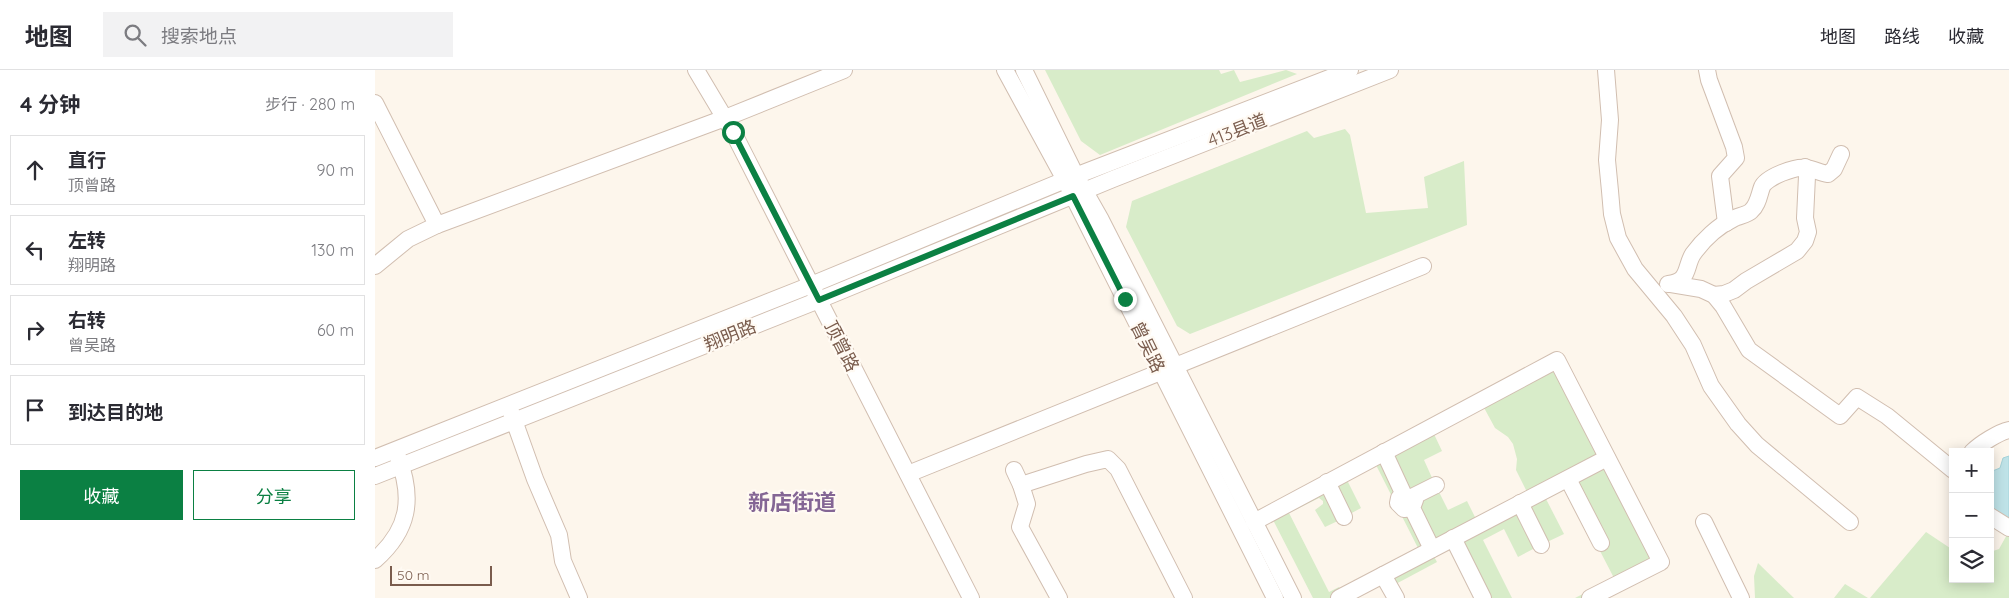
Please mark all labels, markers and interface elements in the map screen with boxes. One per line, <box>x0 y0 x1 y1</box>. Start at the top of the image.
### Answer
search box <box>103 12 453 57</box>
text: 地图 <box>25 21 73 51</box>
icon: search <box>121 21 149 49</box>
text: 搜索地点 <box>161 24 237 48</box>
text: 地图 <box>1820 25 1856 48</box>
text: 路线 <box>1884 25 1920 48</box>
text: 收藏 <box>1948 25 1984 48</box>
text: 4 分钟 <box>20 91 80 117</box>
text: 步行 · 280 m <box>265 94 355 114</box>
street label: 413县道 <box>1204 108 1270 152</box>
route start <box>722 121 745 144</box>
text: 直行 <box>68 148 106 172</box>
icon: ahead <box>21 156 49 184</box>
text: 90 m <box>317 160 354 180</box>
text: 顶曾路 <box>68 175 116 195</box>
text: 左转 <box>68 228 106 252</box>
icon: left <box>21 236 49 264</box>
text: 130 m <box>311 240 354 260</box>
text: 翔明路 <box>68 255 116 275</box>
route end <box>1114 288 1137 311</box>
text: 右转 <box>68 308 106 332</box>
street label: 翔明路 <box>701 314 759 356</box>
icon: right <box>21 316 49 344</box>
street label: 顶曾路 <box>819 317 865 375</box>
street label: 曾吴路 <box>1126 318 1170 376</box>
text: 60 m <box>317 320 354 340</box>
text: 曾吴路 <box>68 335 116 355</box>
icon: arrive <box>21 396 49 424</box>
text: 到达目的地 <box>68 400 163 424</box>
map controls <box>1949 448 1994 583</box>
button: + <box>1949 448 1994 493</box>
button: 收藏 <box>20 470 183 520</box>
button: 分享 <box>193 470 355 520</box>
district label: 新店街道 <box>748 488 836 516</box>
button: − <box>1949 493 1994 538</box>
button: layers <box>1949 538 1994 583</box>
scale bar <box>390 563 493 586</box>
text: 50 m <box>397 566 430 584</box>

